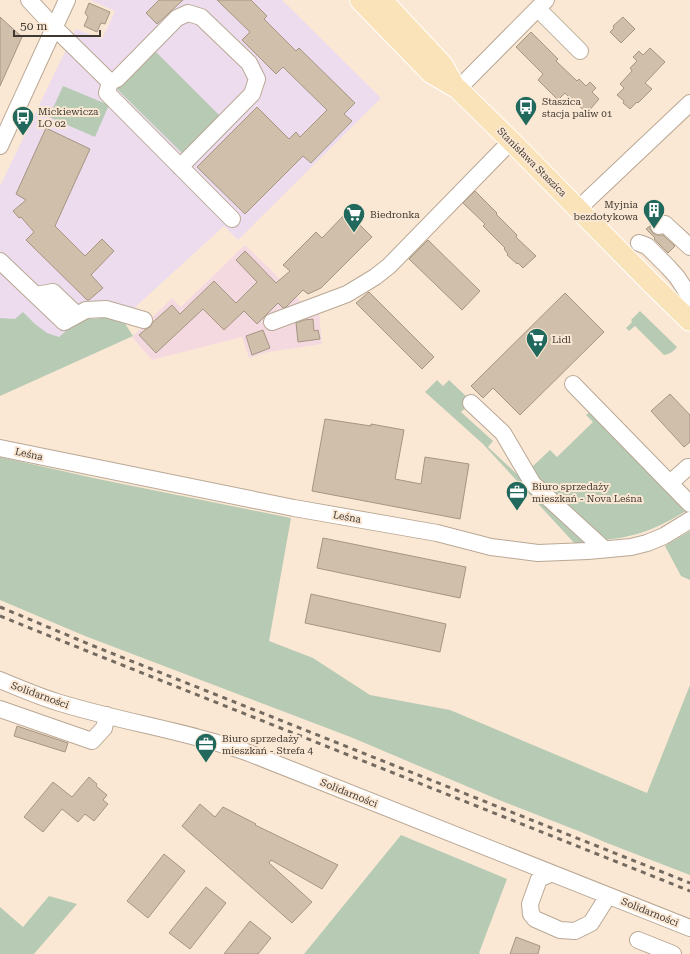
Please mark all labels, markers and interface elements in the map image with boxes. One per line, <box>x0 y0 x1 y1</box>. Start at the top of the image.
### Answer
scale bar <box>14 12 100 38</box>
text: 50 m <box>20 19 47 33</box>
bus stop icon: Staszica stacja paliw 01 <box>513 94 539 127</box>
place label: Staszica stacja paliw 01 <box>542 96 613 119</box>
bus stop icon: Mickiewicza LO 02 <box>10 104 36 137</box>
place label: Mickiewicza LO 02 <box>38 106 99 129</box>
street label: Stanisława Staszica <box>495 125 569 199</box>
building icon: Myjnia bezdotykowa <box>641 197 667 230</box>
place label: Myjnia bezdotykowa <box>574 199 639 222</box>
supermarket icon: Biedronka <box>341 201 367 234</box>
place label: Biedronka <box>370 209 420 220</box>
supermarket icon: Lidl <box>524 326 550 359</box>
place label: Lidl <box>552 334 571 345</box>
street label: Leśna <box>14 446 45 462</box>
office icon: Biuro sprzedaży mieszkań - Nova Leśna <box>504 479 530 512</box>
place label: Biuro sprzedaży mieszkań - Nova Leśna <box>532 481 643 504</box>
street label: Leśna <box>332 509 362 525</box>
street label: Solidarności <box>10 679 70 711</box>
office icon: Biuro sprzedaży mieszkań - Strefa 4 <box>193 731 219 764</box>
place label: Biuro sprzedaży mieszkań - Strefa 4 <box>222 733 314 756</box>
street label: Solidarności <box>319 777 379 809</box>
street label: Solidarności <box>620 896 680 928</box>

